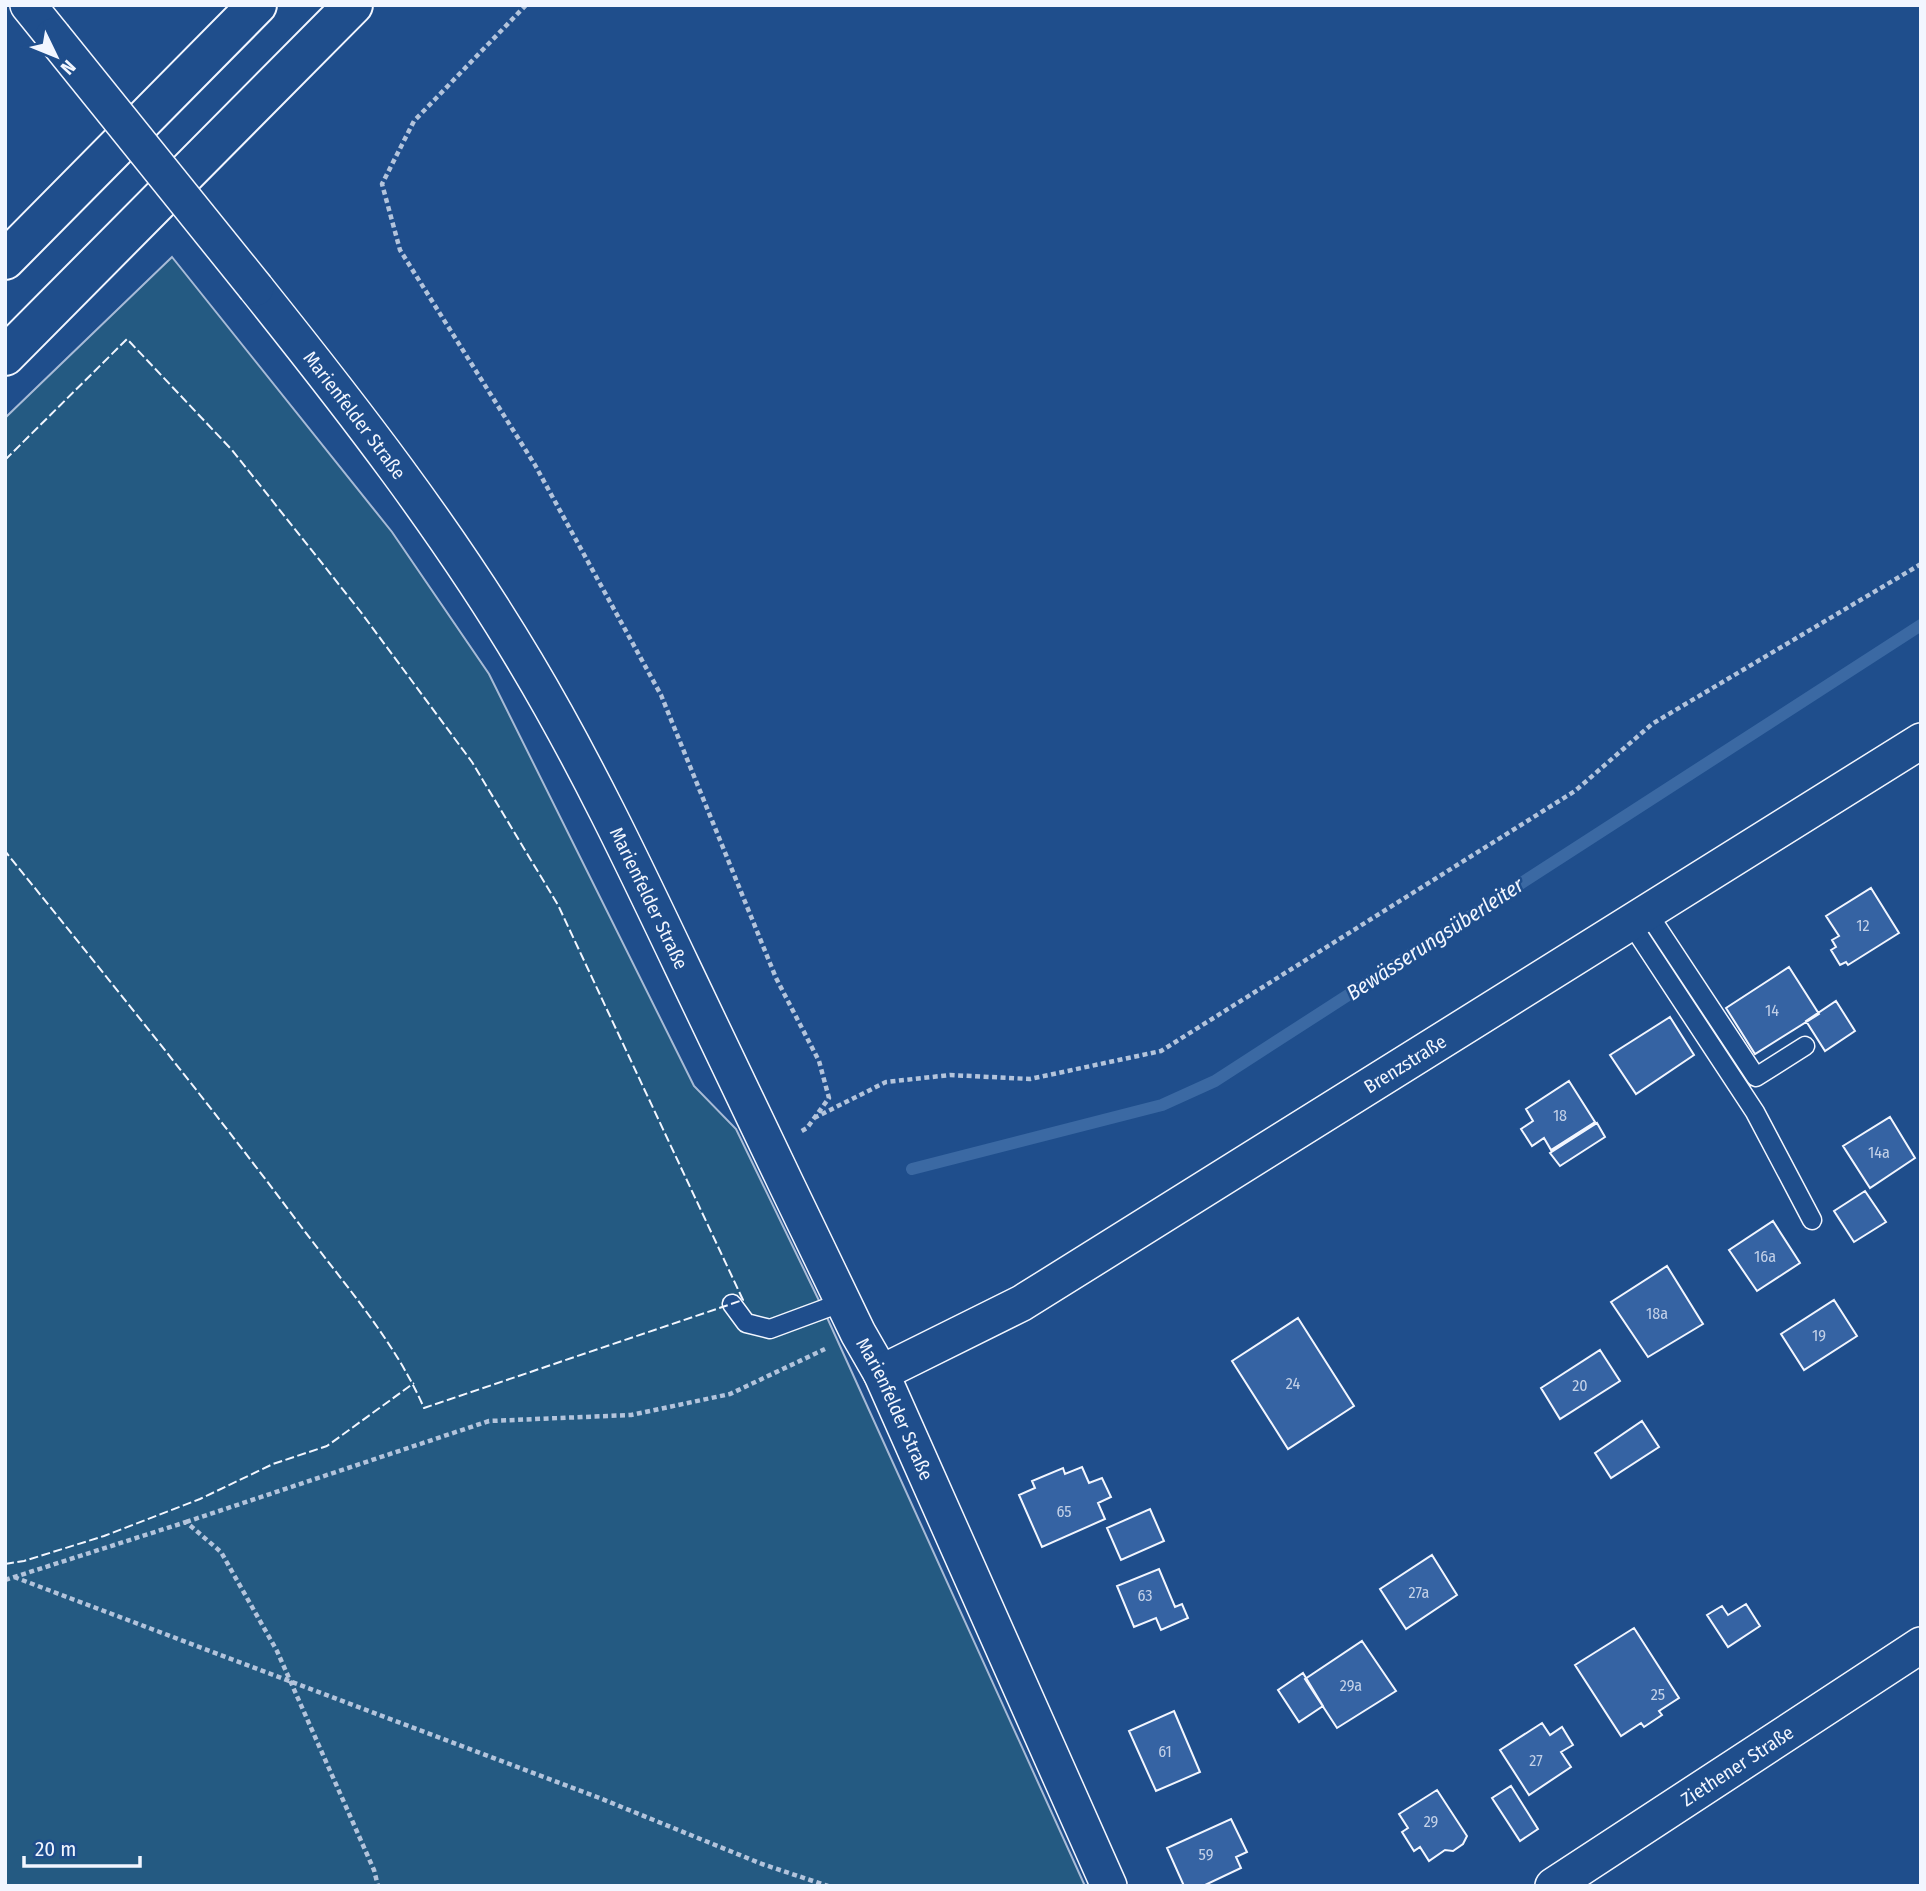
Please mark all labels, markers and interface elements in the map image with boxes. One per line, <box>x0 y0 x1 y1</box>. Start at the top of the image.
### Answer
north arrow <box>21 21 91 91</box>
text: N <box>56 55 80 79</box>
street label: Marienfelder Straße <box>299 346 411 483</box>
street label: Marienfelder Straße <box>605 823 693 973</box>
water label: Bewässerungsüberleiter <box>1342 872 1529 1006</box>
house number: 12 <box>1856 916 1870 935</box>
house number: 14 <box>1765 1001 1779 1020</box>
street label: Brenzstraße <box>1360 1029 1450 1098</box>
house number: 18 <box>1553 1106 1567 1125</box>
house number: 14a <box>1868 1143 1890 1162</box>
house number: 16a <box>1754 1247 1776 1266</box>
house number: 18a <box>1646 1304 1668 1323</box>
house number: 19 <box>1812 1326 1826 1345</box>
street label: Marienfelder Straße <box>852 1333 939 1484</box>
house number: 24 <box>1286 1374 1300 1393</box>
house number: 20 <box>1572 1376 1588 1395</box>
house number: 65 <box>1056 1502 1072 1521</box>
house number: 27a <box>1409 1583 1430 1602</box>
house number: 63 <box>1137 1586 1153 1605</box>
house number: 29a <box>1340 1676 1362 1695</box>
house number: 25 <box>1651 1685 1665 1704</box>
street label: Ziethener Straße <box>1676 1720 1798 1811</box>
house number: 61 <box>1158 1742 1172 1761</box>
house number: 27 <box>1529 1751 1543 1770</box>
house number: 29 <box>1424 1812 1439 1831</box>
scale bar <box>24 1825 140 1869</box>
text: 20 m <box>35 1836 76 1862</box>
house number: 59 <box>1199 1845 1214 1864</box>

